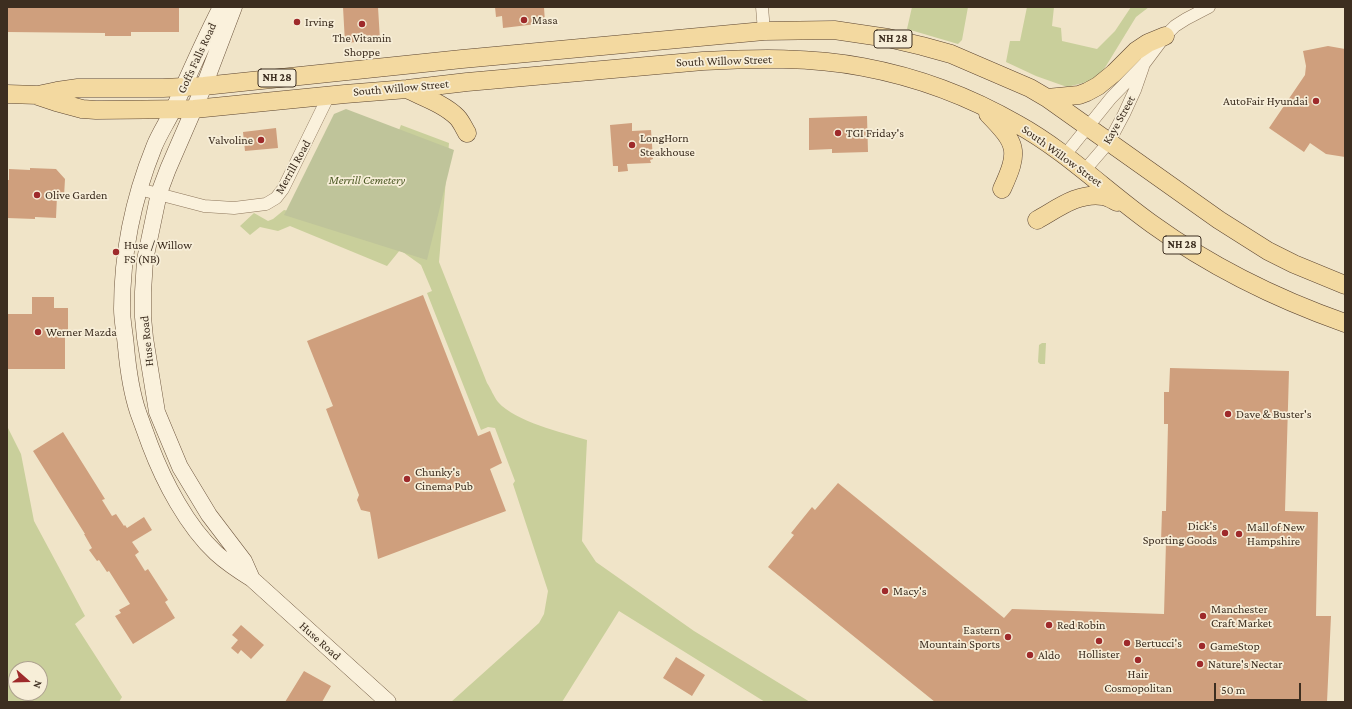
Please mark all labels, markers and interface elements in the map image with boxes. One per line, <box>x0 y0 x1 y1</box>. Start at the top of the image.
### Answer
place label: Masa <box>532 13 558 27</box>
place label: Irving <box>305 15 334 29</box>
marker: Masa <box>519 15 529 25</box>
marker: Irving <box>292 17 302 27</box>
marker: The Vitamin Shoppe <box>357 19 367 29</box>
street label: Goffs Falls Road <box>174 20 220 96</box>
road number: NH 28 <box>874 30 912 48</box>
place label: The Vitamin Shoppe <box>333 31 391 59</box>
street label: South Willow Street <box>676 52 772 70</box>
road number: NH 28 <box>258 69 296 87</box>
street label: South Willow Street <box>353 77 449 99</box>
street label: Kaye Street <box>1100 93 1138 147</box>
place label: AutoFair Hyundai <box>1223 94 1308 108</box>
marker: AutoFair Hyundai <box>1311 96 1321 106</box>
street label: South Willow Street <box>1019 122 1105 190</box>
place label: TGI Friday's <box>846 126 904 140</box>
marker: TGI Friday's <box>833 128 843 138</box>
place label: LongHorn Steakhouse <box>640 131 695 159</box>
place label: Valvoline <box>209 133 253 147</box>
marker: Valvoline <box>256 135 266 145</box>
street label: Merrill Road <box>272 137 314 197</box>
marker: LongHorn Steakhouse <box>627 140 637 150</box>
park label: Merrill Cemetery <box>329 173 405 187</box>
place label: Olive Garden <box>45 188 107 202</box>
marker: Olive Garden <box>32 190 42 200</box>
road number: NH 28 <box>1163 236 1201 254</box>
place label: Huse / Willow FS (NB) <box>124 238 192 266</box>
marker: Huse / Willow FS (NB) <box>111 247 121 257</box>
street label: Huse Road <box>137 315 157 367</box>
place label: Werner Mazda <box>46 325 117 339</box>
marker: Werner Mazda <box>33 327 43 337</box>
place label: Dave & Buster's <box>1236 407 1312 421</box>
marker: Dave & Buster's <box>1223 409 1233 419</box>
place label: Chunky's Cinema Pub <box>415 465 473 493</box>
marker: Chunky's Cinema Pub <box>402 474 412 484</box>
place label: Dick's Sporting Goods <box>1143 519 1217 547</box>
place label: Mall of New Hampshire <box>1247 520 1305 548</box>
marker: Dick's Sporting Goods <box>1220 528 1230 538</box>
marker: Mall of New Hampshire <box>1234 529 1244 539</box>
place label: Macy's <box>893 584 926 598</box>
marker: Macy's <box>880 586 890 596</box>
place label: Manchester Craft Market <box>1211 602 1272 630</box>
marker: Manchester Craft Market <box>1198 611 1208 621</box>
place label: Red Robin <box>1057 618 1106 632</box>
street label: Huse Road <box>296 619 344 663</box>
marker: Red Robin <box>1044 620 1054 630</box>
place label: Eastern Mountain Sports <box>919 623 1000 651</box>
marker: Eastern Mountain Sports <box>1003 632 1013 642</box>
marker: Hollister <box>1094 636 1104 646</box>
place label: Bertucci's <box>1135 636 1182 650</box>
marker: Bertucci's <box>1122 638 1132 648</box>
place label: GameStop <box>1210 639 1260 653</box>
marker: GameStop <box>1197 641 1207 651</box>
place label: Hollister <box>1078 647 1120 661</box>
place label: Aldo <box>1038 648 1060 662</box>
marker: Aldo <box>1025 650 1035 660</box>
marker: Hair Cosmopolitan <box>1133 655 1143 665</box>
place label: Nature's Nectar <box>1208 657 1282 671</box>
marker: Nature's Nectar <box>1195 659 1205 669</box>
north arrow <box>8 661 48 701</box>
place label: Hair Cosmopolitan <box>1104 667 1172 695</box>
scale bar <box>1216 675 1303 701</box>
text: N <box>31 679 45 690</box>
text: 50 m <box>1221 683 1245 697</box>

